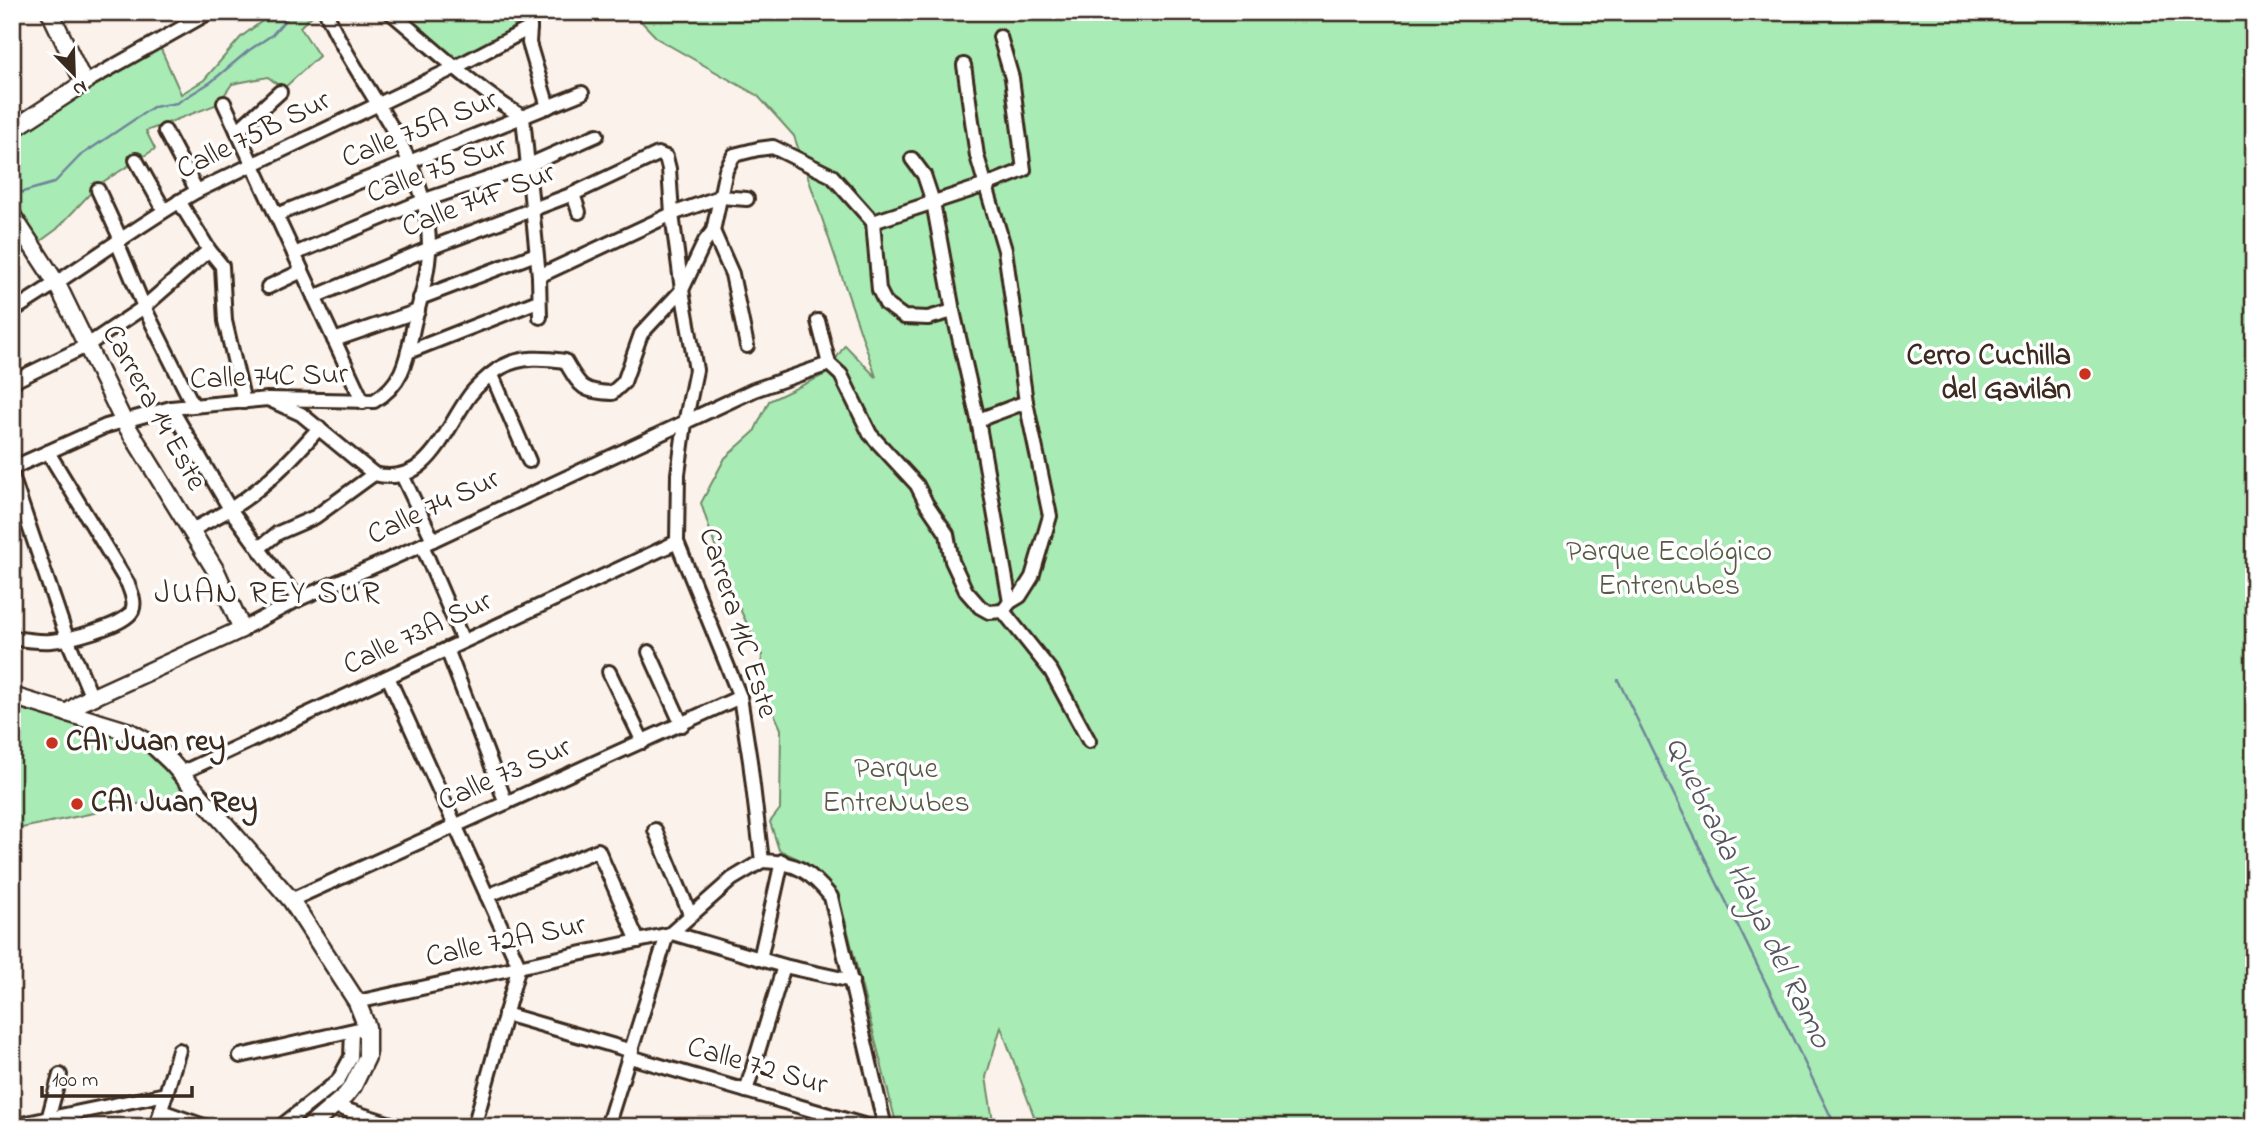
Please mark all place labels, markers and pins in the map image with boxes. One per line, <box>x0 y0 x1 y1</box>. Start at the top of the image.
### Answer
place label: Cerro Cuchilla del Gavilán <box>1907 335 2071 413</box>
marker: Cerro Cuchilla del Gavilán <box>2077 366 2093 382</box>
place label: CAI Juan rey <box>66 721 225 765</box>
marker: CAI Juan rey <box>44 735 60 751</box>
place label: CAI Juan Rey <box>91 782 257 826</box>
marker: CAI Juan Rey <box>69 796 85 812</box>

